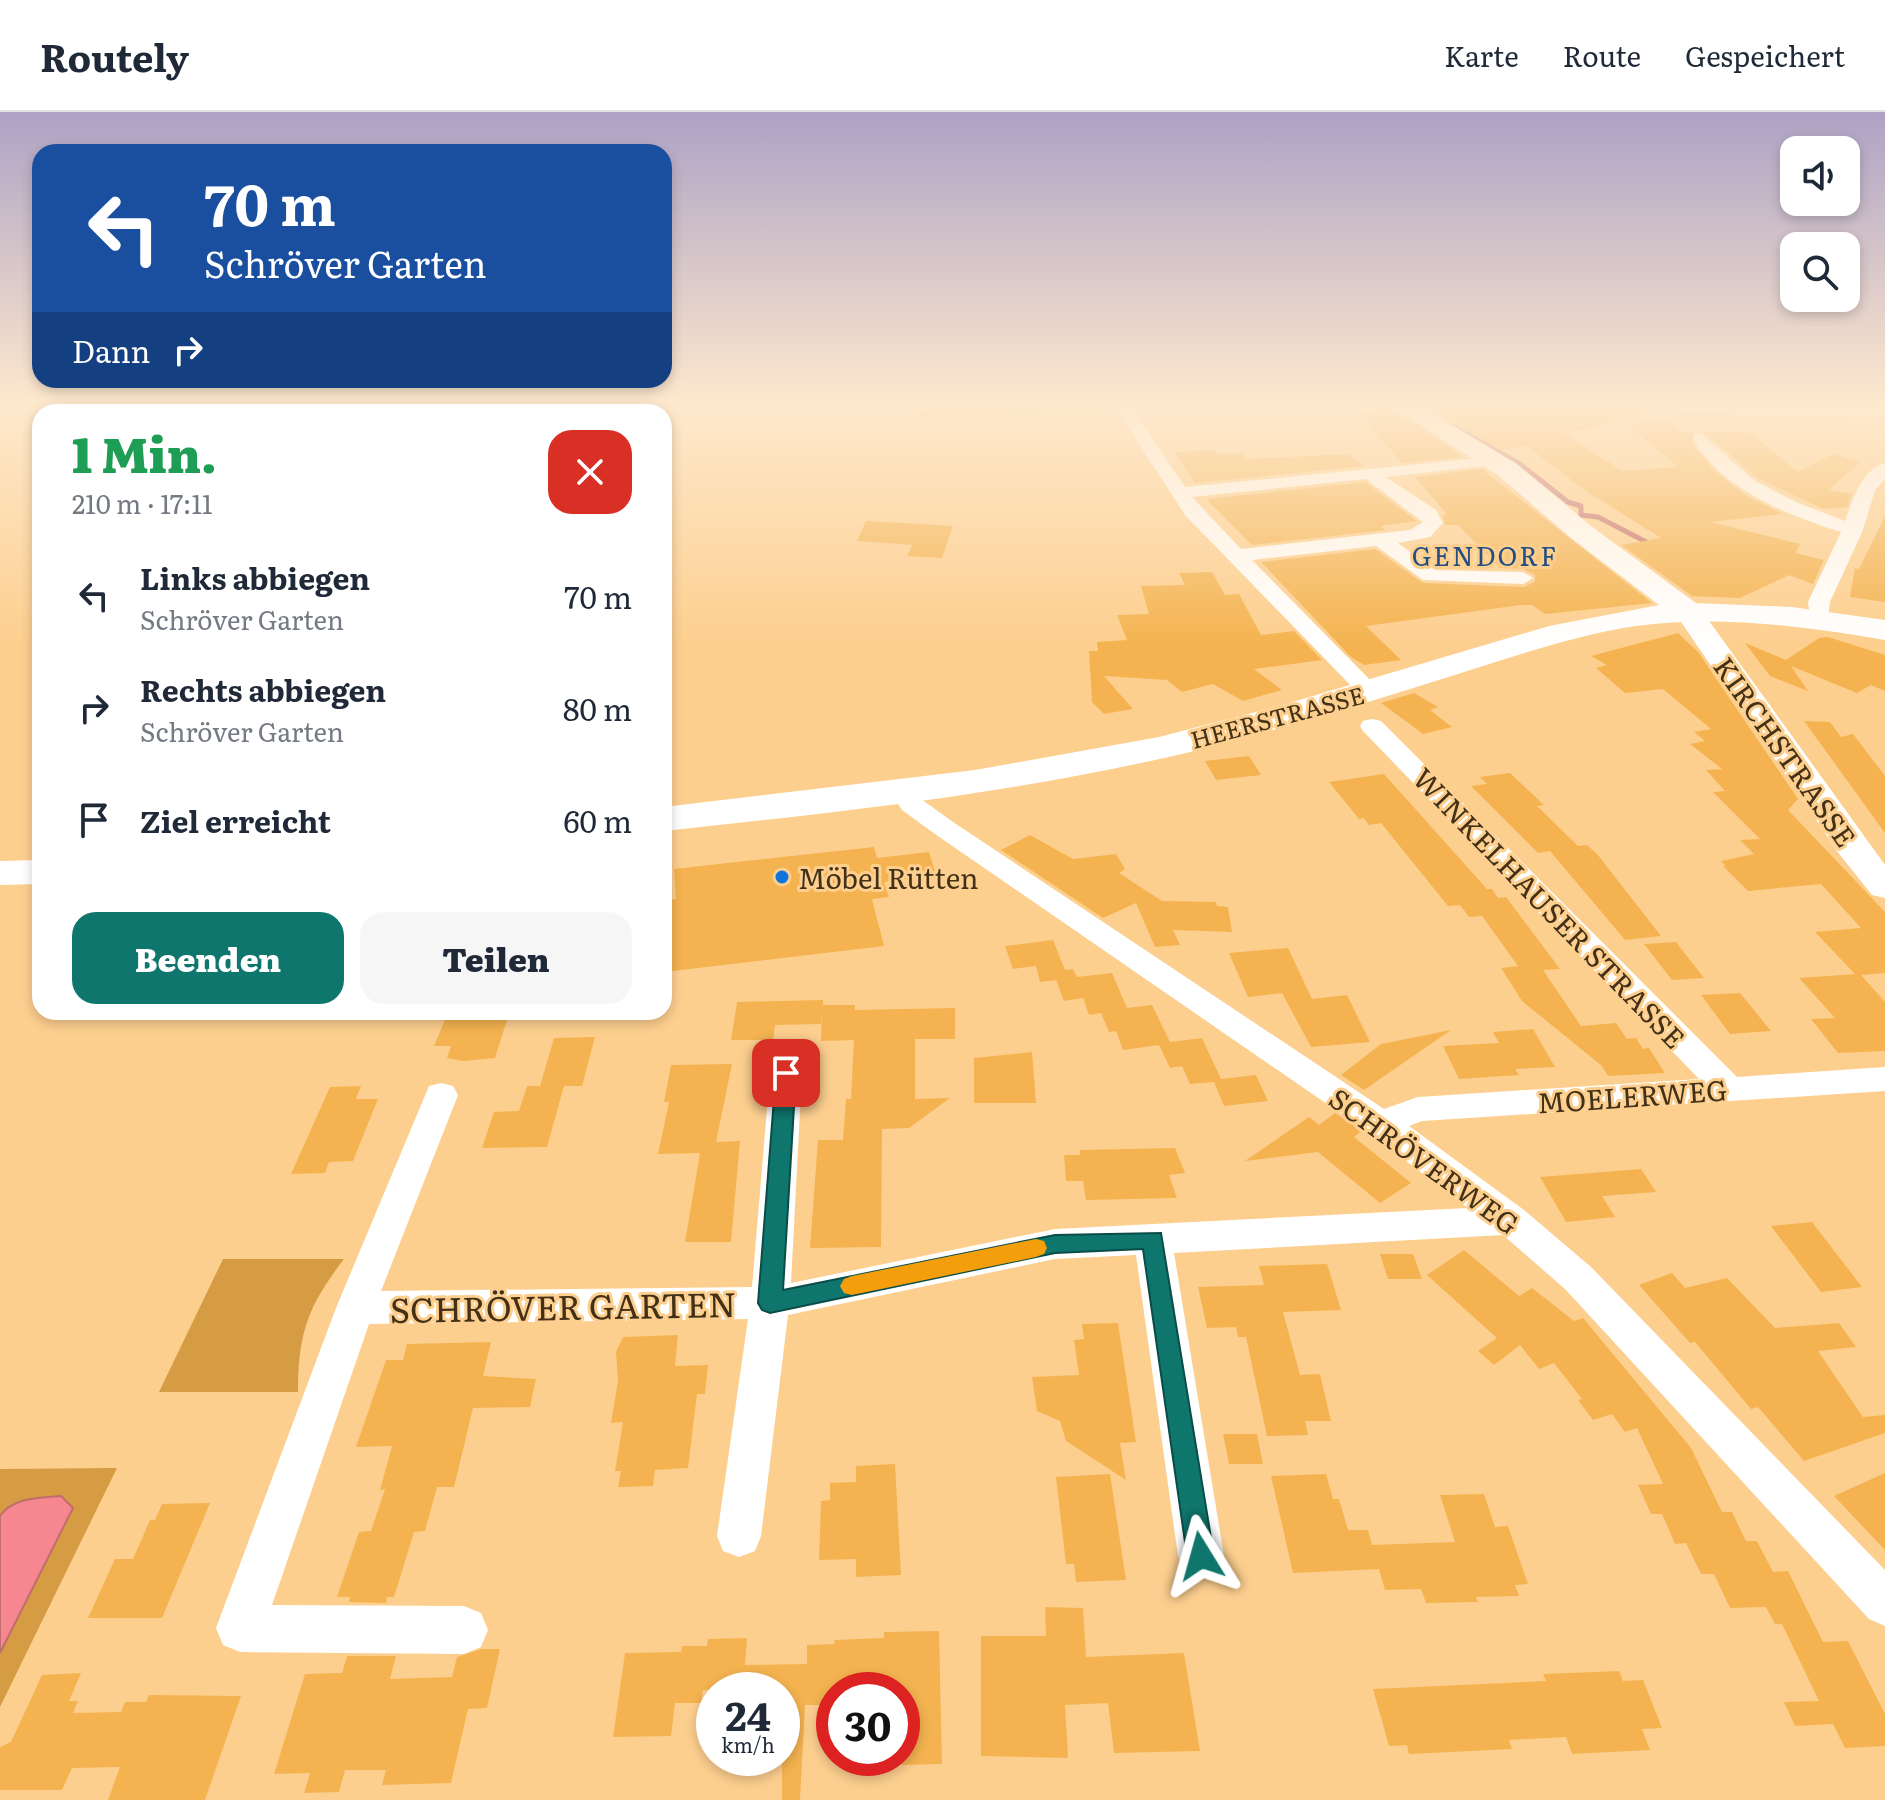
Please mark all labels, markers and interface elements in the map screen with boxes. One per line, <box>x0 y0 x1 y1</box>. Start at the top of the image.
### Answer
text: Routely <box>40 27 189 84</box>
text: Karte <box>1444 34 1519 76</box>
text: Route <box>1563 34 1641 76</box>
text: Gespeichert <box>1685 34 1845 76</box>
map controls <box>1780 136 1860 312</box>
button: sound <box>1780 136 1860 216</box>
text: 70 m <box>204 160 336 243</box>
icon: left <box>72 176 176 280</box>
button: search <box>1780 232 1860 312</box>
text: Schröver Garten <box>204 236 487 289</box>
text: Dann <box>72 328 150 372</box>
icon: right <box>166 328 210 372</box>
text: 1 Min. <box>72 417 217 488</box>
button: close <box>548 430 632 514</box>
text: 210 m · 17:11 <box>72 483 213 522</box>
district label: GENDORF <box>1412 535 1558 574</box>
text: Links abbiegen <box>140 555 370 599</box>
icon: left <box>72 574 116 618</box>
text: 70 m <box>564 574 632 618</box>
text: Schröver Garten <box>140 599 344 638</box>
street label: KIRCHSTRASSE <box>1705 647 1867 855</box>
text: Rechts abbiegen <box>140 667 386 711</box>
street label: HEERSTRASSE <box>1186 676 1368 756</box>
icon: right <box>72 686 116 730</box>
text: 80 m <box>563 686 632 730</box>
text: Schröver Garten <box>140 711 344 750</box>
street label: WINKELHAUSER STRASSE <box>1404 757 1696 1057</box>
icon: arrive <box>72 798 116 842</box>
text: Ziel erreicht <box>140 798 331 842</box>
text: 60 m <box>563 798 632 842</box>
place label: Möbel Rütten <box>798 856 978 898</box>
marker: Möbel Rütten <box>773 868 791 886</box>
button: Beenden <box>72 912 344 1004</box>
button: Teilen <box>360 912 632 1004</box>
pin <box>752 1039 820 1107</box>
icon: arrive <box>764 1051 808 1095</box>
street label: MOELERWEG <box>1536 1067 1728 1123</box>
street label: SCHRÖVERWEG <box>1321 1077 1529 1243</box>
street label: SCHRÖVER GARTEN <box>389 1277 737 1333</box>
position arrow <box>1159 1514 1243 1598</box>
speed limit sign: 30 <box>816 1672 920 1776</box>
text: 24 <box>725 1684 771 1743</box>
text: km/h <box>721 1729 775 1759</box>

